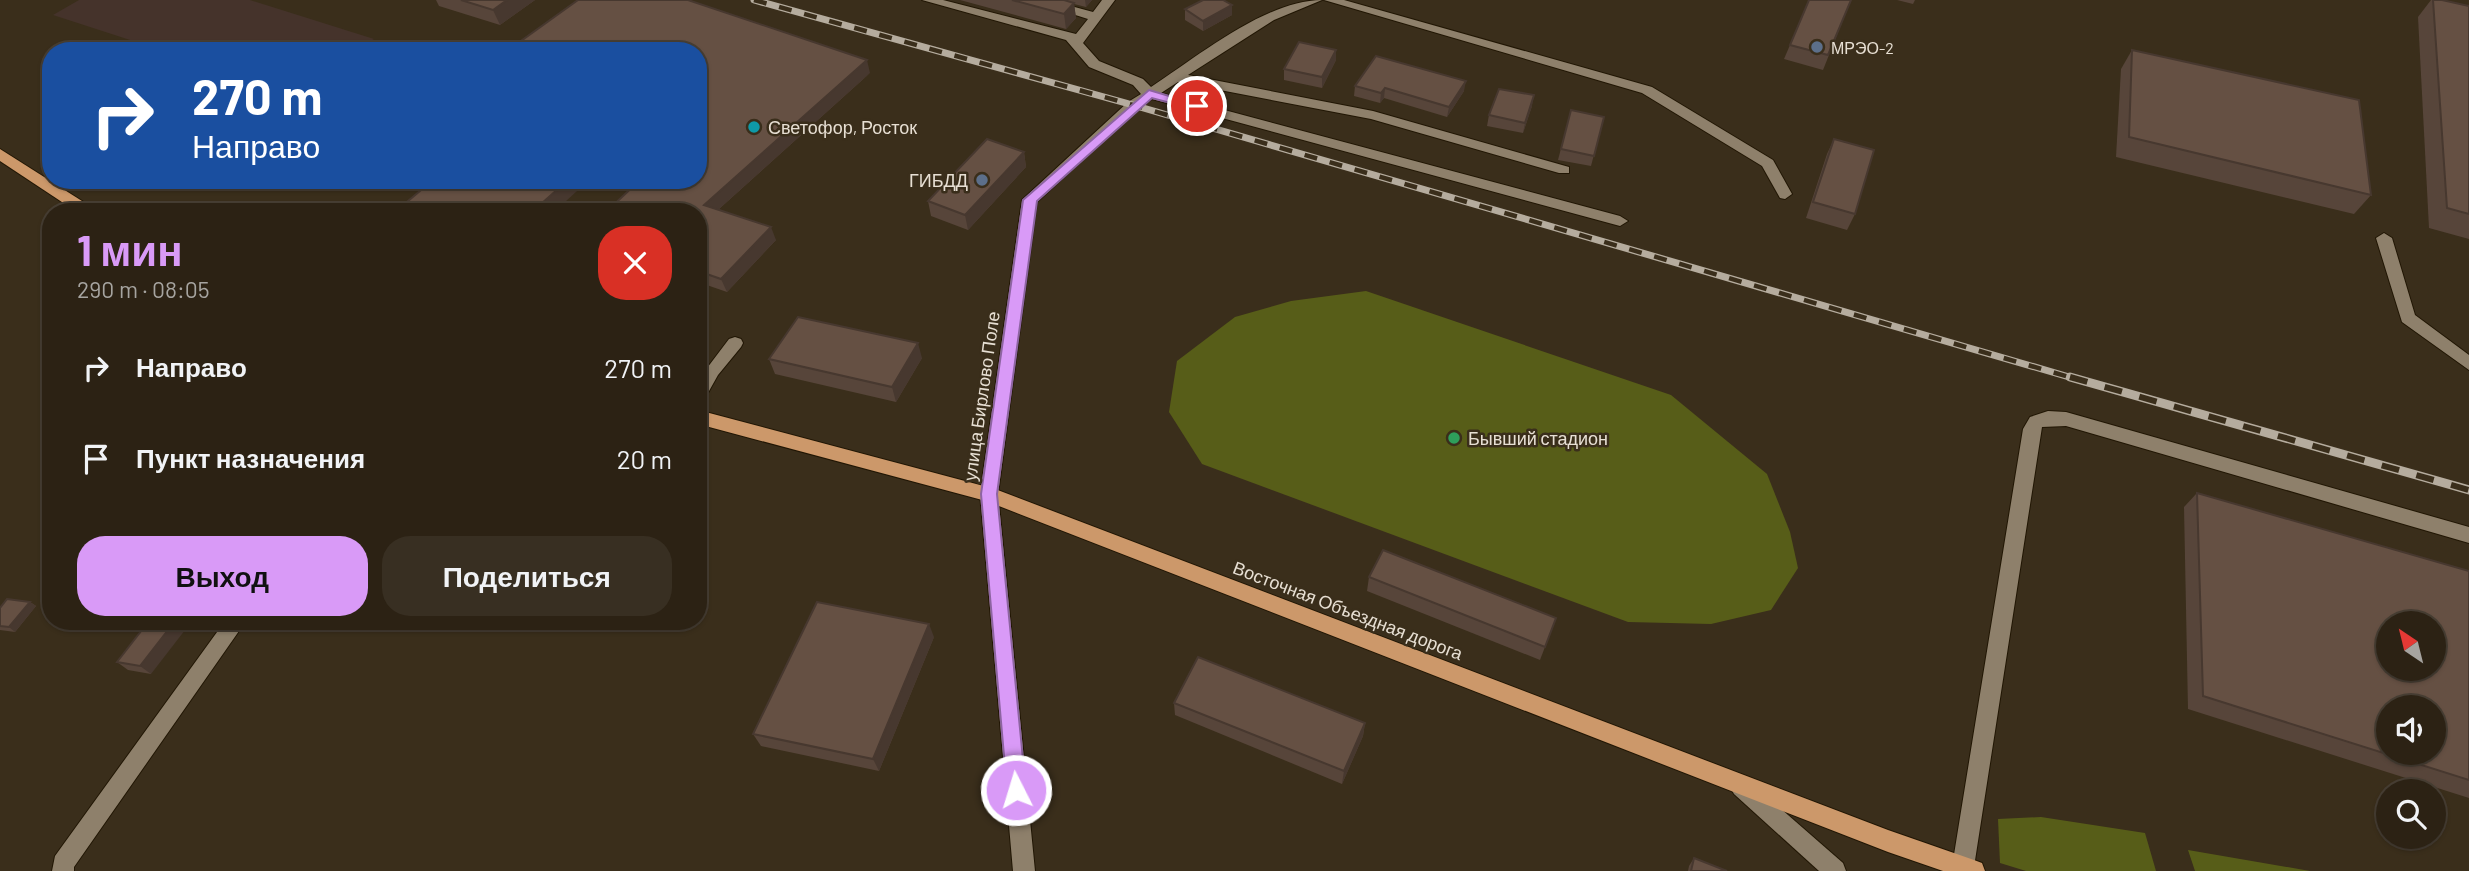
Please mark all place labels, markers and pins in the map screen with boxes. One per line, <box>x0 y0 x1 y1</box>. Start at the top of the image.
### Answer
place label: МРЭО-2 <box>1831 38 1894 57</box>
marker: МРЭО-2 <box>1809 39 1825 55</box>
pin <box>1167 76 1227 136</box>
place label: Светофор, Росток <box>768 116 917 138</box>
marker: Светофор, Росток <box>746 119 762 135</box>
place label: ГИБДД <box>909 169 968 191</box>
marker: ГИБДД <box>974 172 990 188</box>
place label: Бывший стадион <box>1468 427 1608 449</box>
marker: Бывший стадион <box>1446 430 1462 446</box>

